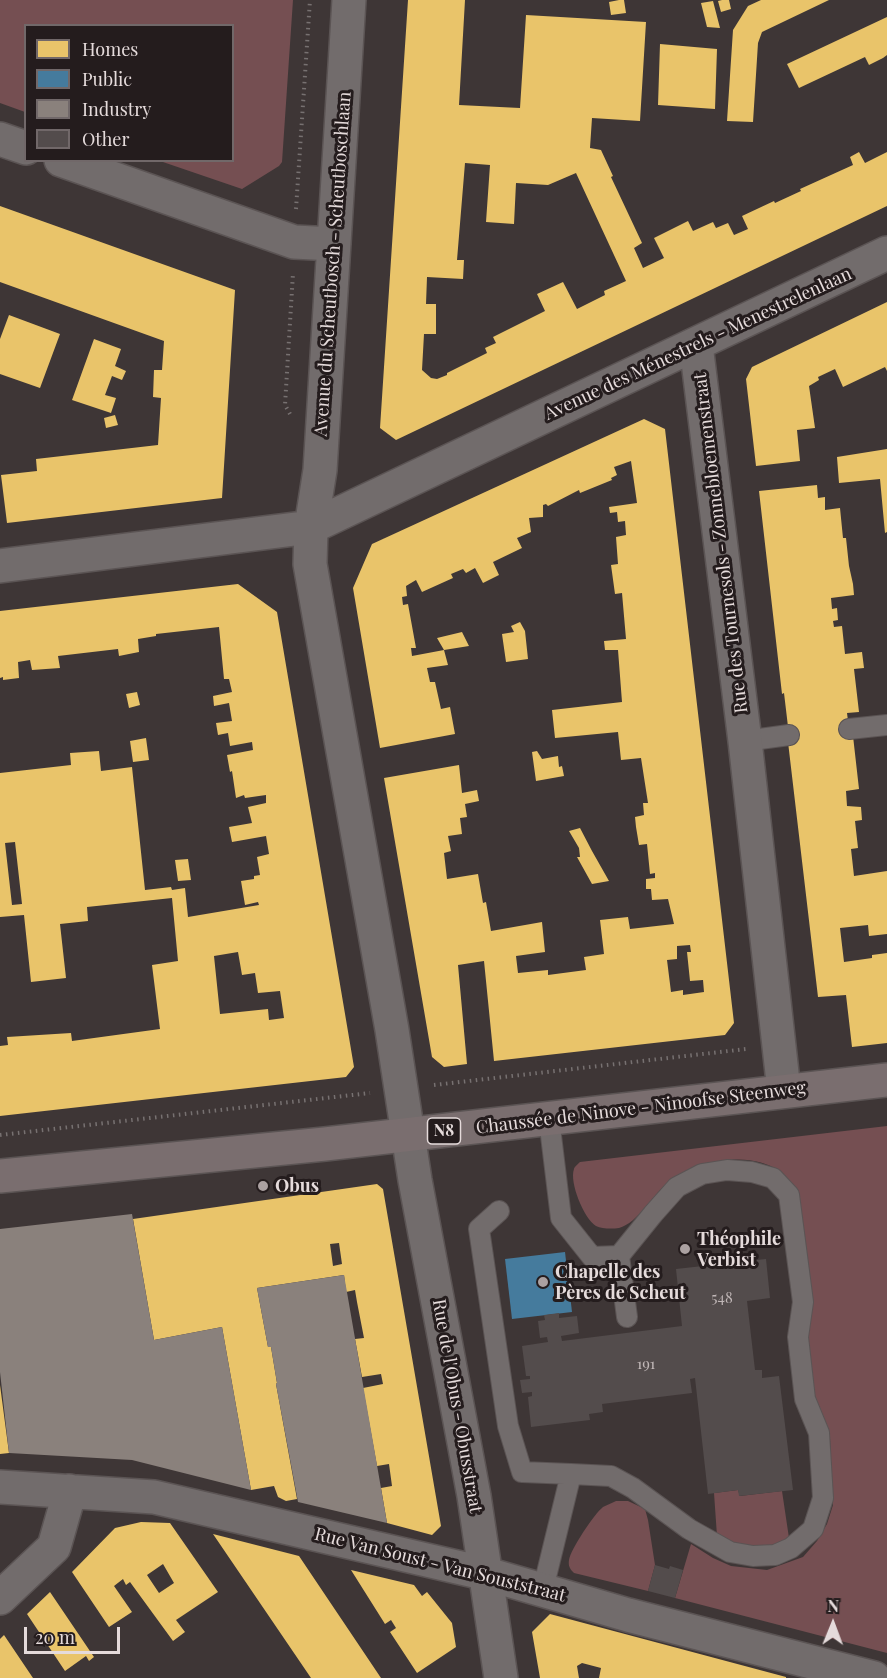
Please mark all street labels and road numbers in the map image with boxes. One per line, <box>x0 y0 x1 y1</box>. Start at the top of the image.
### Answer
street label: Avenue du Scheutbosch - Scheutboschlaan <box>310 91 356 437</box>
street label: Avenue des Ménestrels - Menestrelenlaan <box>541 263 855 425</box>
street label: Rue des Tournesols - Zonnebloemenstraat <box>689 372 753 714</box>
street label: Chaussée de Ninove - Ninoofse Steenweg <box>475 1077 807 1139</box>
road number: N8 <box>428 1118 460 1144</box>
street label: Rue de l'Obus - Obusstraat <box>428 1297 486 1515</box>
street label: Rue Van Soust - Van Souststraat <box>312 1523 568 1607</box>

